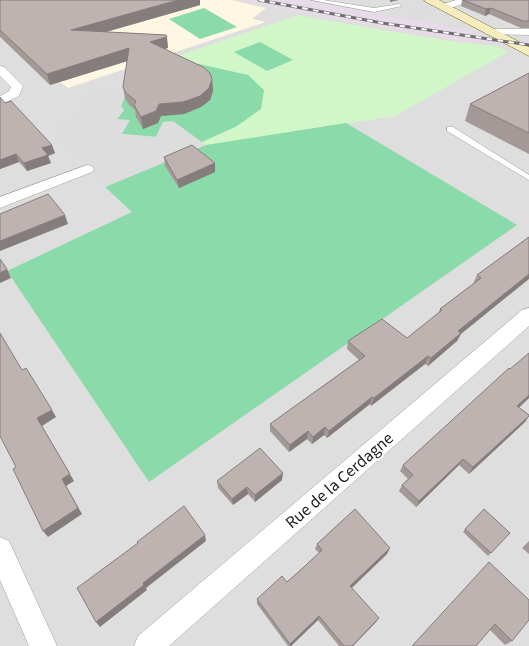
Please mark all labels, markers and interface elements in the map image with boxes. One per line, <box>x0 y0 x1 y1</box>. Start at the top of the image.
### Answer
street label: Rue de la Cerdagne <box>280 427 399 535</box>

